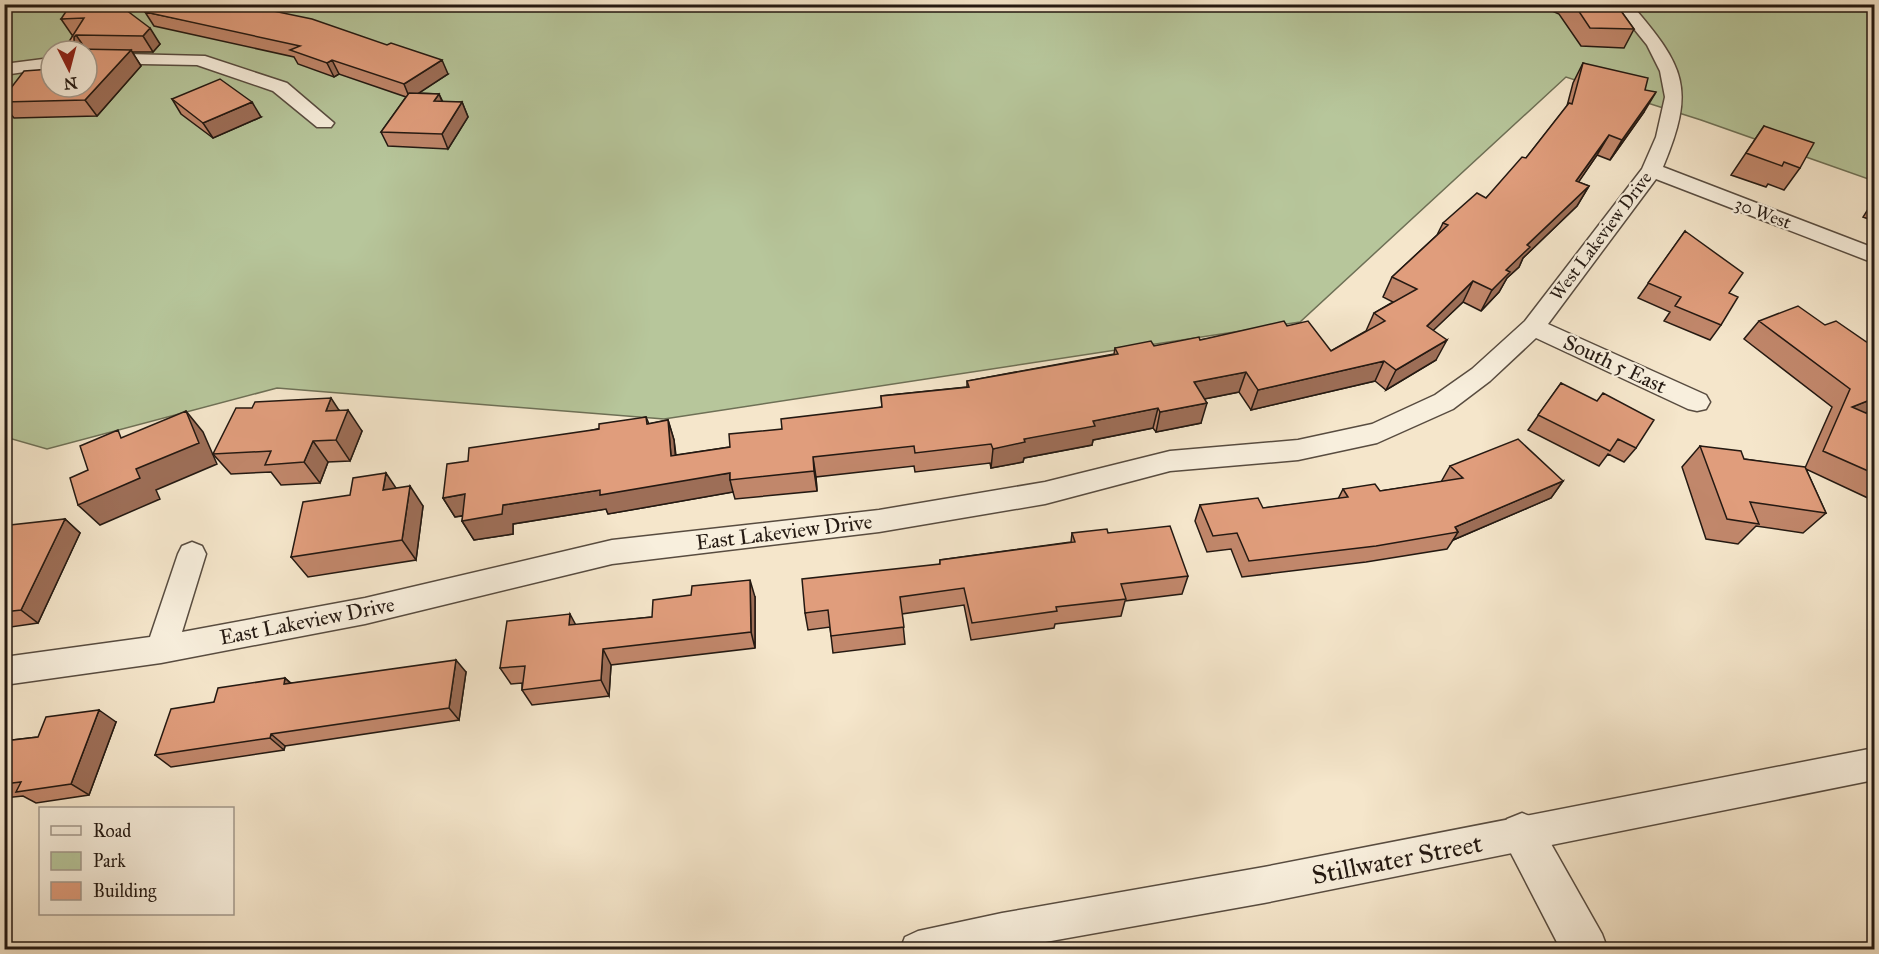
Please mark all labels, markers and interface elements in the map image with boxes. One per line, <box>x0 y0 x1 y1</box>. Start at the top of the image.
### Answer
north arrow <box>39 39 99 99</box>
text: N <box>62 73 78 94</box>
street label: West Lakeview Drive <box>1545 167 1657 305</box>
street label: 30 West <box>1732 192 1795 234</box>
street label: South 5 East <box>1559 329 1671 399</box>
street label: East Lakeview Drive <box>694 508 874 556</box>
street label: East Lakeview Drive <box>217 591 397 651</box>
legend <box>39 807 234 915</box>
text: Road <box>93 820 131 842</box>
street label: Stillwater Street <box>1309 827 1485 891</box>
text: Park <box>93 850 126 872</box>
text: Building <box>93 880 157 903</box>

